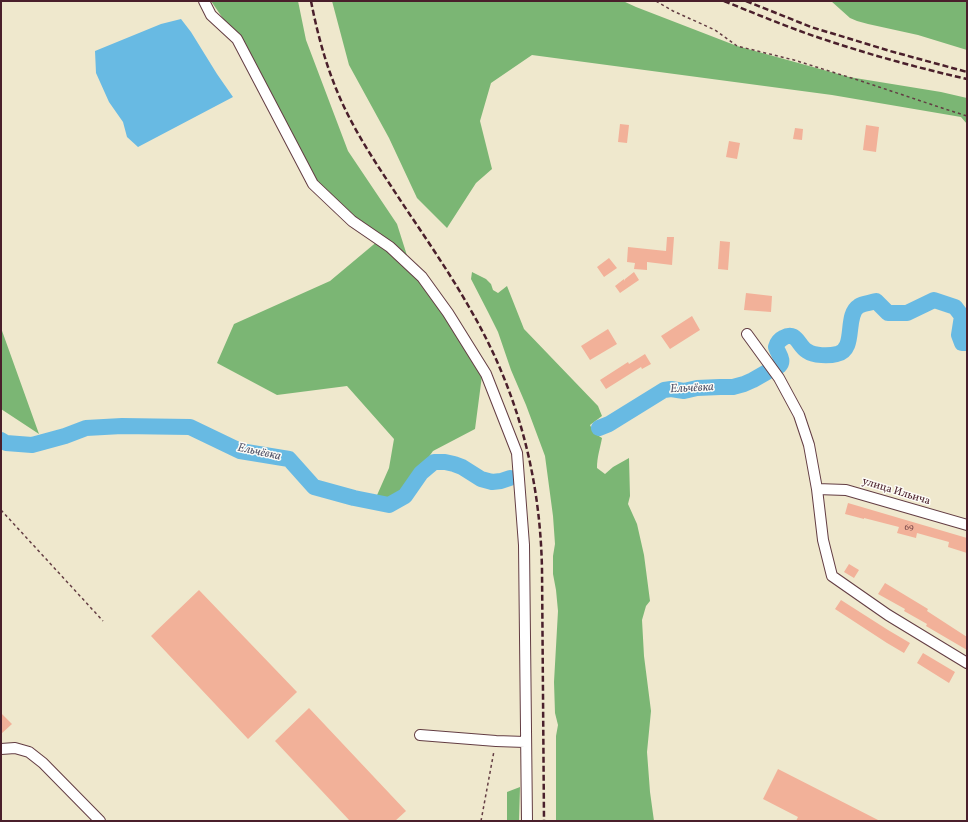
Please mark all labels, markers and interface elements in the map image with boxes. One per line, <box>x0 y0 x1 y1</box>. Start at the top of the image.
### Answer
water label: Ельчёвка <box>670 381 714 397</box>
water label: Ельчёвка <box>236 441 282 465</box>
street label: улица Ильича <box>860 475 932 509</box>
house number: 69 <box>904 523 914 533</box>

